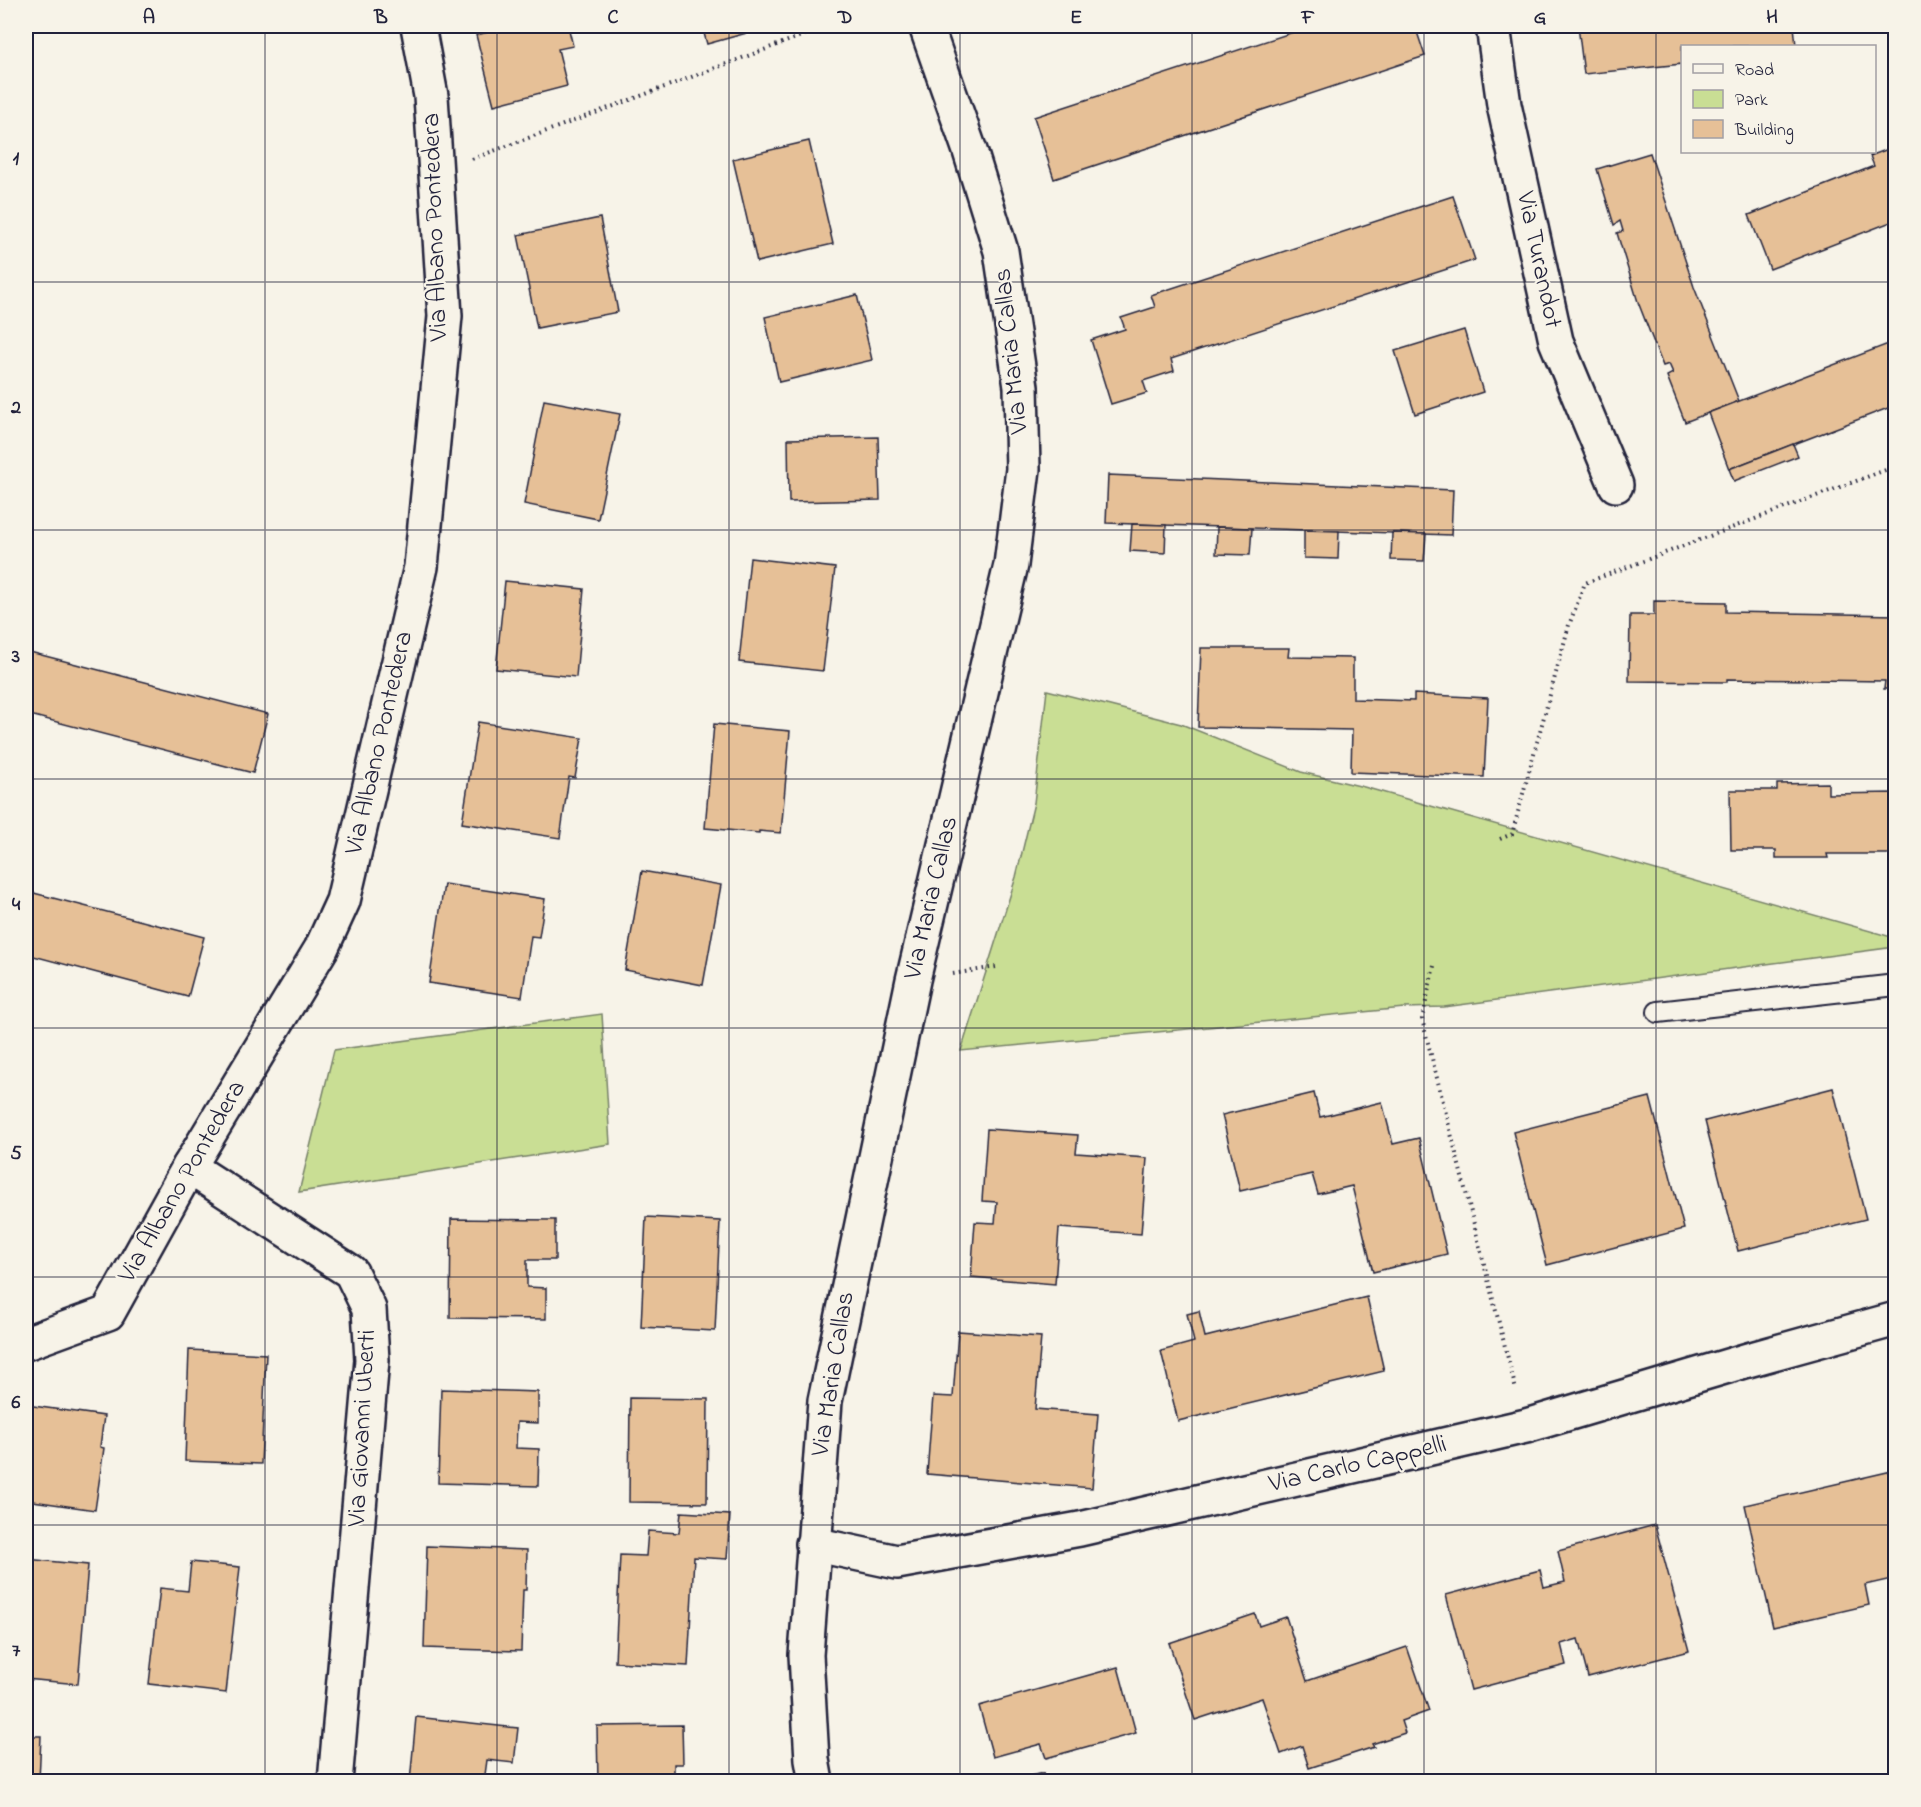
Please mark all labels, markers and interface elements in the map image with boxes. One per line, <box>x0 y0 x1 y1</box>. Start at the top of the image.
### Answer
text: A <box>143 4 155 33</box>
text: B <box>373 4 388 33</box>
text: C <box>608 4 619 33</box>
text: D <box>837 4 852 33</box>
text: E <box>1070 4 1082 33</box>
text: F <box>1301 4 1315 33</box>
text: G <box>1534 4 1547 33</box>
text: H <box>1766 4 1778 33</box>
legend <box>1681 45 1876 153</box>
text: Road <box>1735 58 1774 84</box>
text: Park <box>1735 88 1768 114</box>
street label: Via Albano Pontedera <box>413 112 459 343</box>
text: Building <box>1734 118 1794 145</box>
text: 1 <box>13 145 20 174</box>
street label: Via Turandot <box>1505 187 1571 332</box>
street label: Via Maria Callas <box>984 266 1040 437</box>
text: 2 <box>10 394 21 423</box>
street label: Via Albano Pontedera <box>336 627 424 859</box>
text: 3 <box>11 643 20 672</box>
street label: Via Maria Callas <box>895 813 969 984</box>
text: 4 <box>12 891 21 920</box>
street label: Via Albano Pontedera <box>109 1074 257 1291</box>
text: 5 <box>10 1140 22 1169</box>
street label: Via Maria Callas <box>802 1289 866 1460</box>
street label: Via Giovanni Uberti <box>339 1328 387 1529</box>
text: 6 <box>12 1389 21 1418</box>
street label: Via Carlo Cappelli <box>1264 1426 1451 1504</box>
text: 7 <box>12 1637 21 1666</box>

